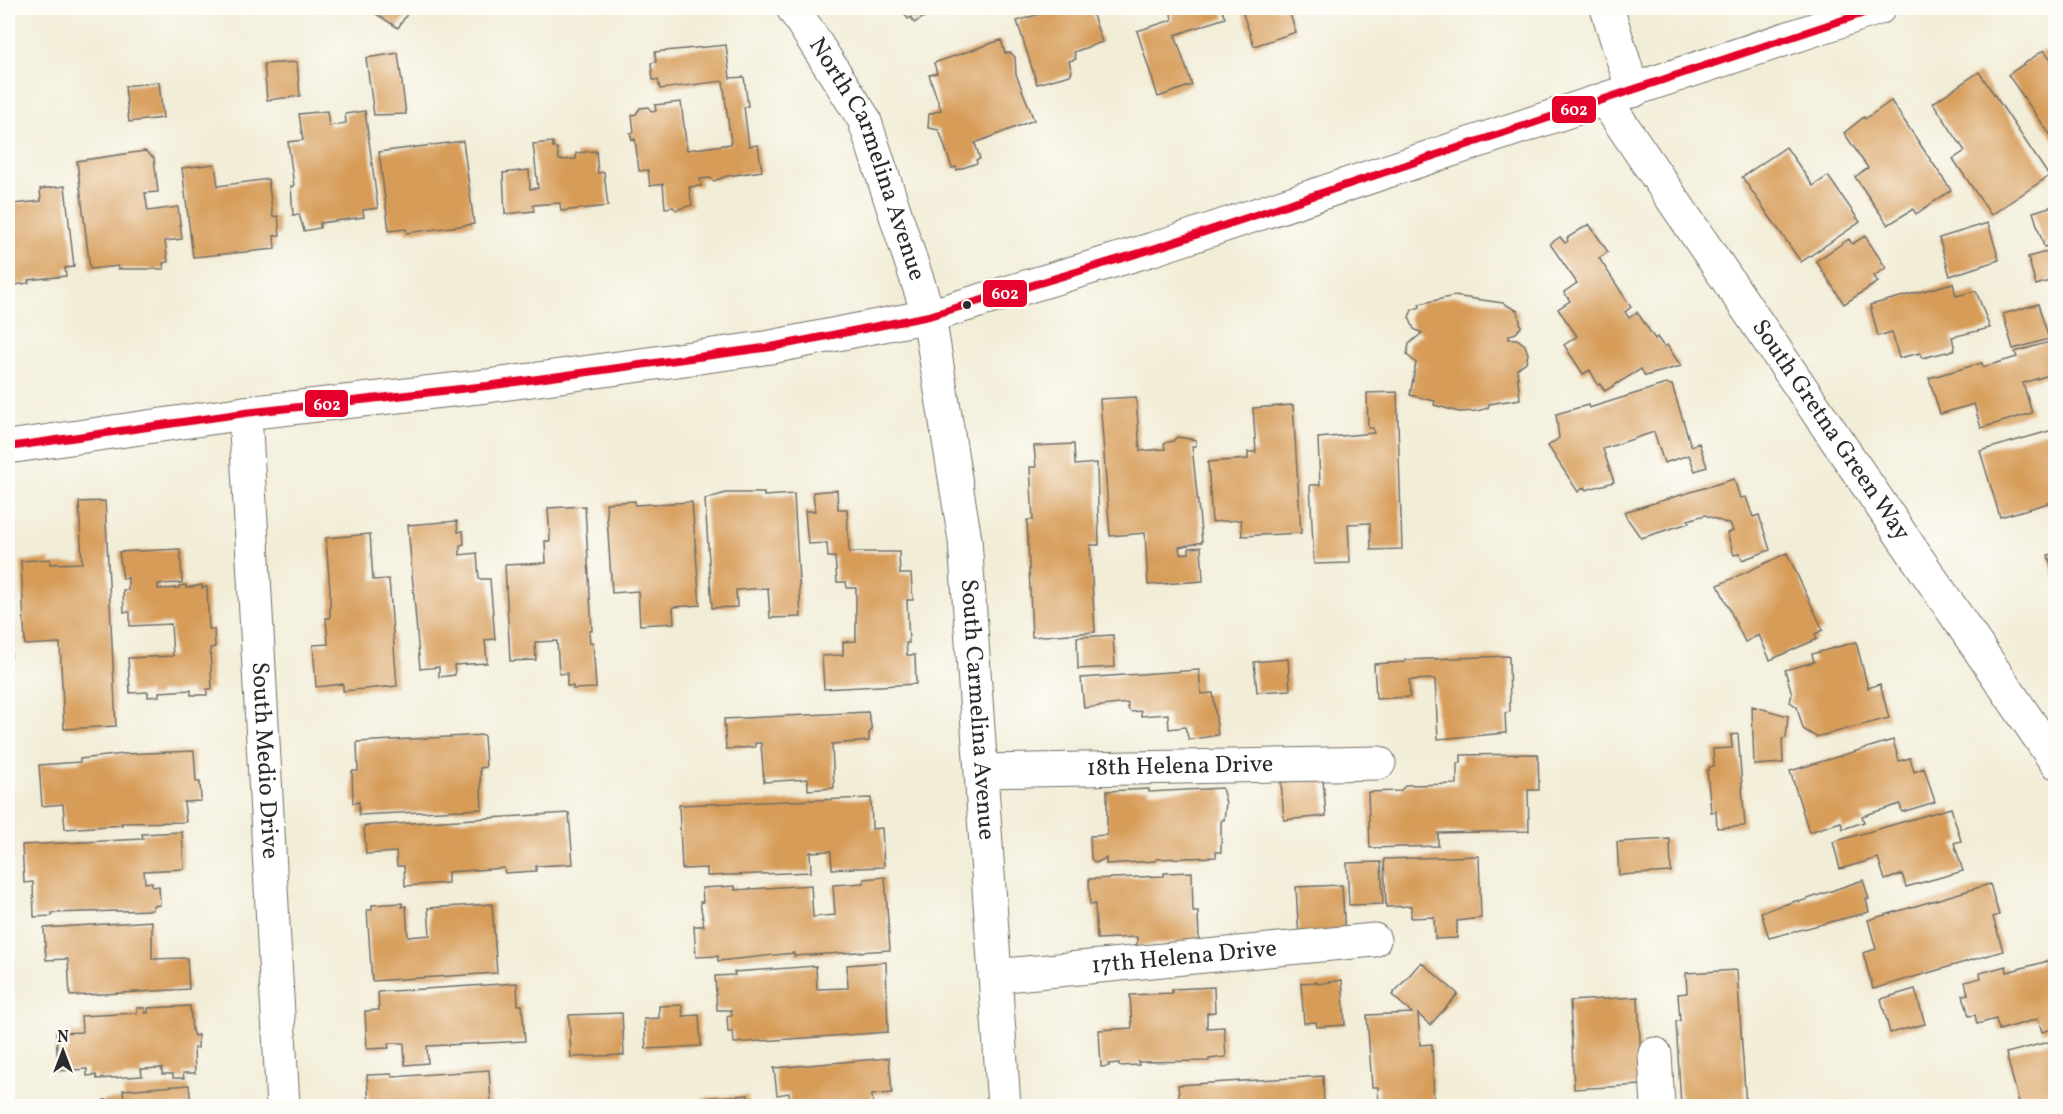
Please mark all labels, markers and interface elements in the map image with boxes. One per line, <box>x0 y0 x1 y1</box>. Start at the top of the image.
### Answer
street label: North Carmelina Avenue <box>800 31 933 285</box>
line badge: 602 <box>1551 95 1597 124</box>
text: 602 <box>1561 100 1587 122</box>
line badge: 602 <box>982 279 1028 308</box>
text: 602 <box>992 284 1018 306</box>
unlabelled marker <box>961 299 973 311</box>
street label: South Gretna Green Way <box>1743 313 1918 548</box>
line badge: 602 <box>304 389 349 418</box>
text: 602 <box>314 395 340 417</box>
street label: South Carmelina Avenue <box>951 578 1003 841</box>
street label: South Medio Drive <box>242 661 286 860</box>
street label: 18th Helena Drive <box>1086 748 1274 786</box>
street label: 17th Helena Drive <box>1090 932 1278 984</box>
north arrow <box>33 1021 93 1081</box>
text: N <box>57 1027 69 1049</box>

